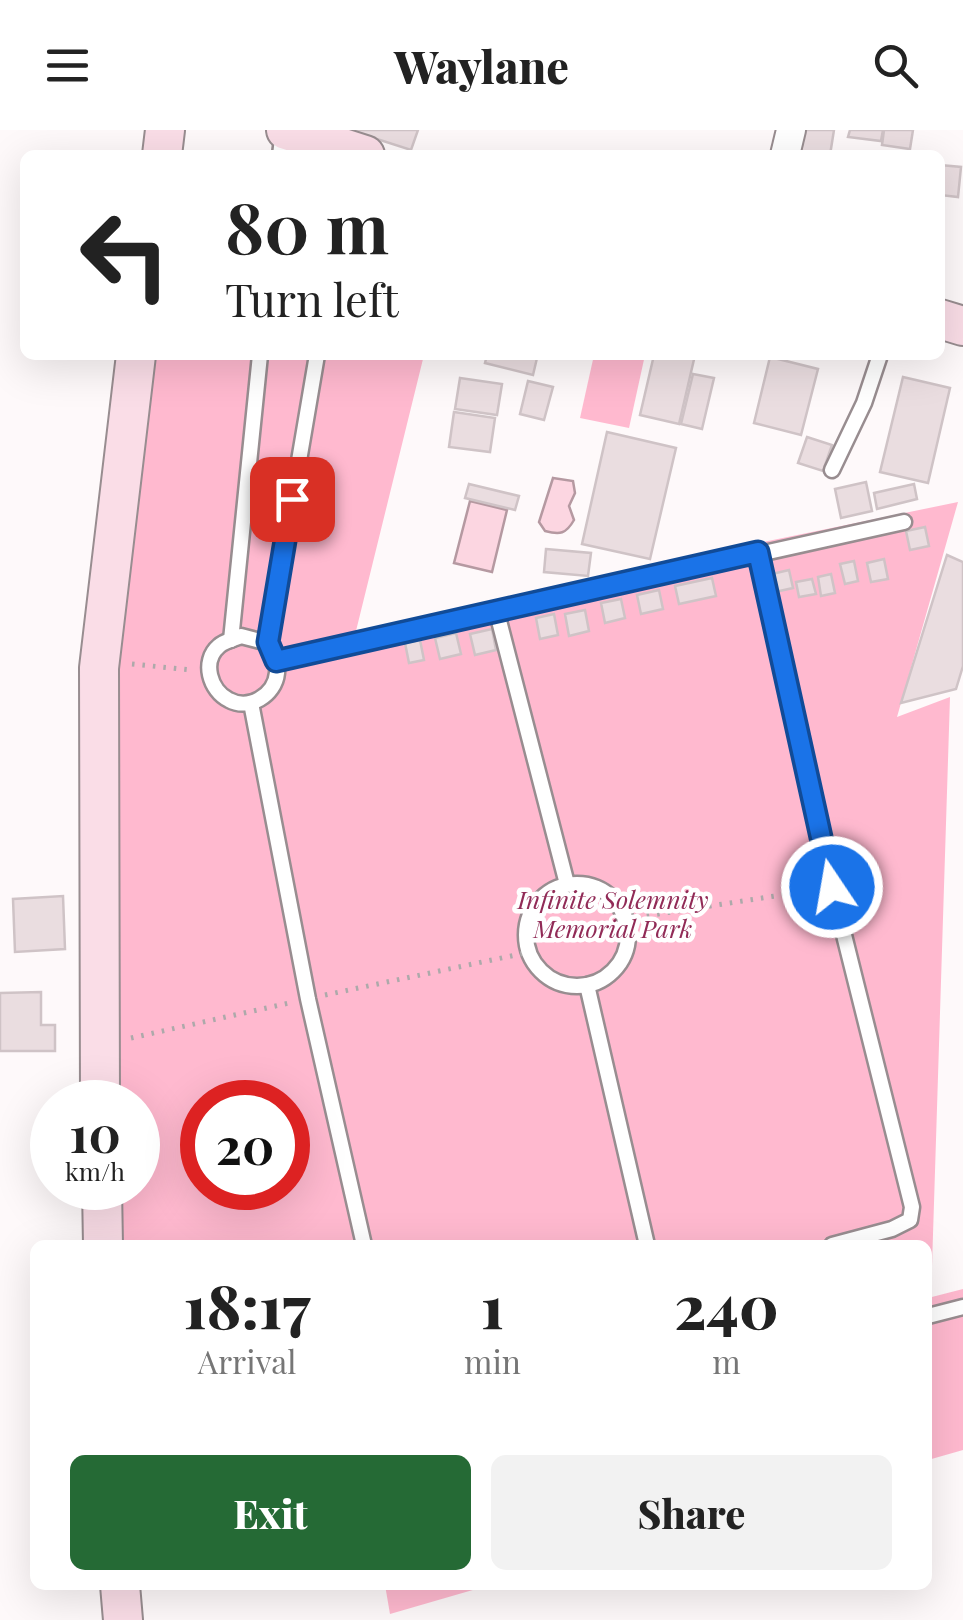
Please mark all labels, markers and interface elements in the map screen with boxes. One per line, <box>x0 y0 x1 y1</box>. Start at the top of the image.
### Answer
text: Waylane <box>394 35 569 95</box>
icon: menu <box>40 38 95 93</box>
icon: search <box>868 38 923 93</box>
text: 80 m <box>225 178 389 272</box>
icon: left <box>60 190 190 320</box>
text: Turn left <box>225 268 399 328</box>
pin <box>250 457 335 542</box>
icon: arrive <box>265 472 320 527</box>
position arrow <box>780 835 884 939</box>
park label: Infinite Solemnity Memorial Park <box>516 882 709 944</box>
speed limit sign: 20 <box>180 1080 310 1210</box>
text: 10 <box>69 1099 121 1166</box>
text: km/h <box>65 1154 125 1187</box>
text: 18:17 <box>183 1264 311 1344</box>
text: 1 <box>481 1264 504 1344</box>
text: 240 <box>674 1264 779 1344</box>
text: Arrival <box>198 1339 296 1382</box>
text: min <box>464 1339 521 1382</box>
text: m <box>712 1339 741 1382</box>
button: Exit <box>70 1455 471 1570</box>
button: Share <box>491 1455 892 1570</box>

